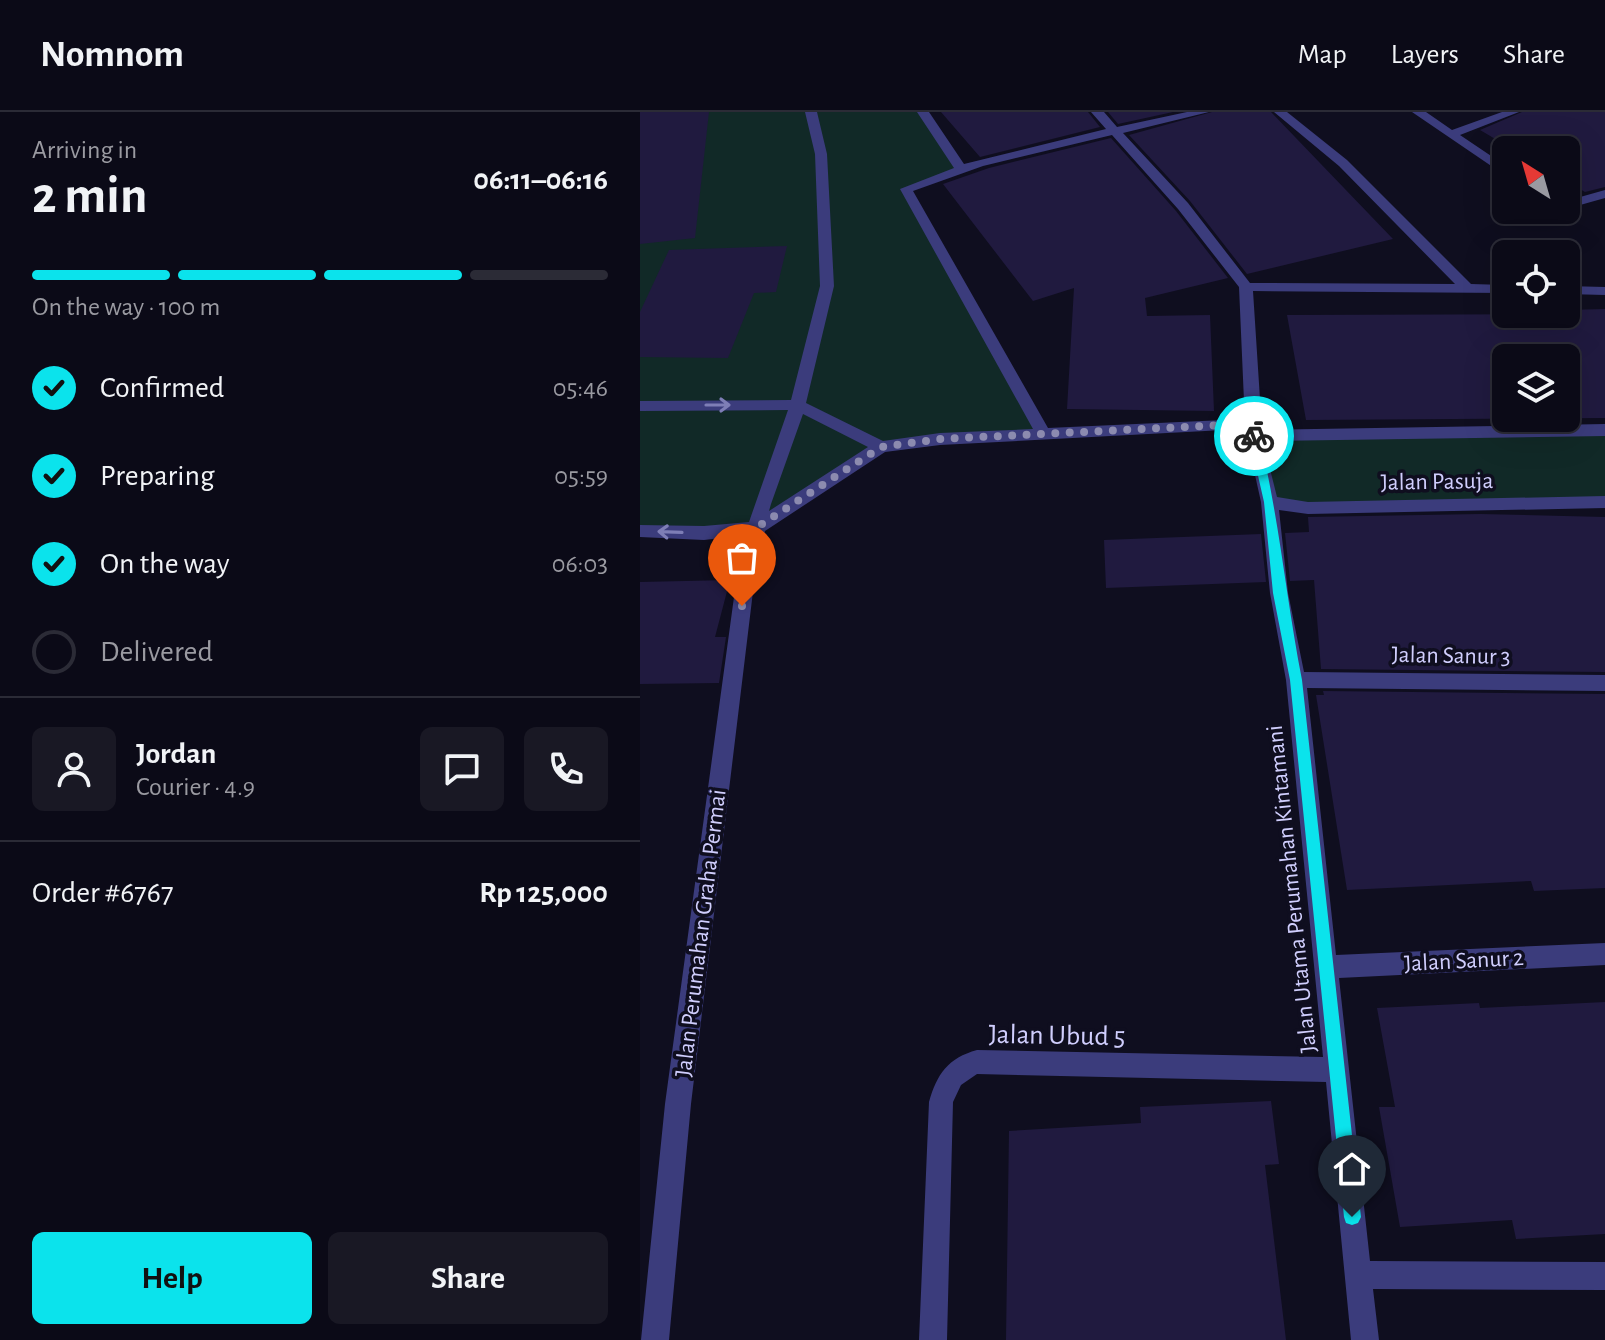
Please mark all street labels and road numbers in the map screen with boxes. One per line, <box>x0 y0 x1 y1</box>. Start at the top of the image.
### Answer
street label: Jalan Pasuja <box>1380 469 1494 495</box>
street label: Jalan Sanur 3 <box>1391 643 1511 669</box>
street label: Jalan Utama Perumahan Kintamani <box>1263 724 1321 1054</box>
street label: Jalan Perumahan Graha Permai <box>671 788 731 1078</box>
street label: Jalan Sanur 2 <box>1404 946 1525 976</box>
street label: Jalan Ubud 5 <box>988 1021 1126 1051</box>

